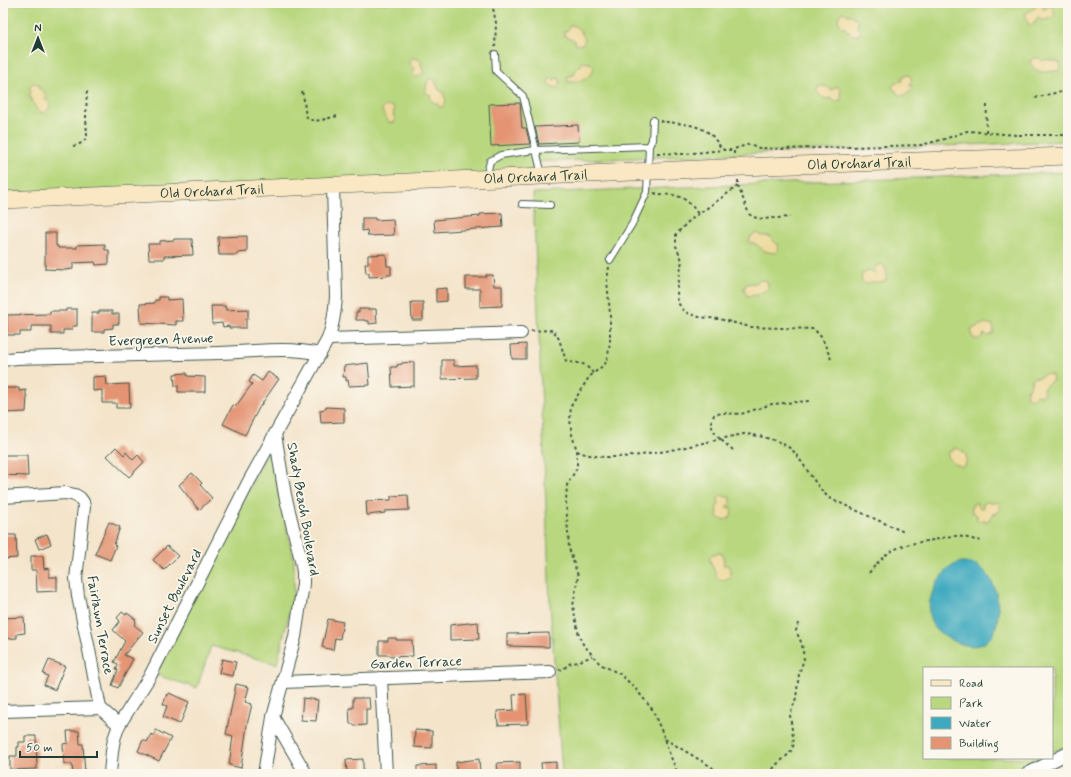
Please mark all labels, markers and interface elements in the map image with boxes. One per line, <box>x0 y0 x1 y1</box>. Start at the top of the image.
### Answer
north arrow <box>18 18 58 58</box>
text: N <box>34 22 42 36</box>
street label: Old Orchard Trail <box>807 153 912 175</box>
street label: Old Orchard Trail <box>483 166 588 189</box>
street label: Old Orchard Trail <box>159 180 264 203</box>
street label: Evergreen Avenue <box>108 329 214 352</box>
street label: Shady Beach Boulevard <box>282 441 324 577</box>
street label: Sunset Boulevard <box>143 546 206 647</box>
street label: Fairlawn Terrace <box>82 574 118 676</box>
street label: Garden Terrace <box>370 652 462 674</box>
legend <box>923 667 1053 759</box>
text: Road <box>959 676 983 692</box>
text: Park <box>959 696 983 712</box>
text: Water <box>959 716 991 732</box>
scale bar <box>20 733 97 759</box>
text: Building <box>959 736 999 753</box>
text: 50 m <box>26 740 53 756</box>

